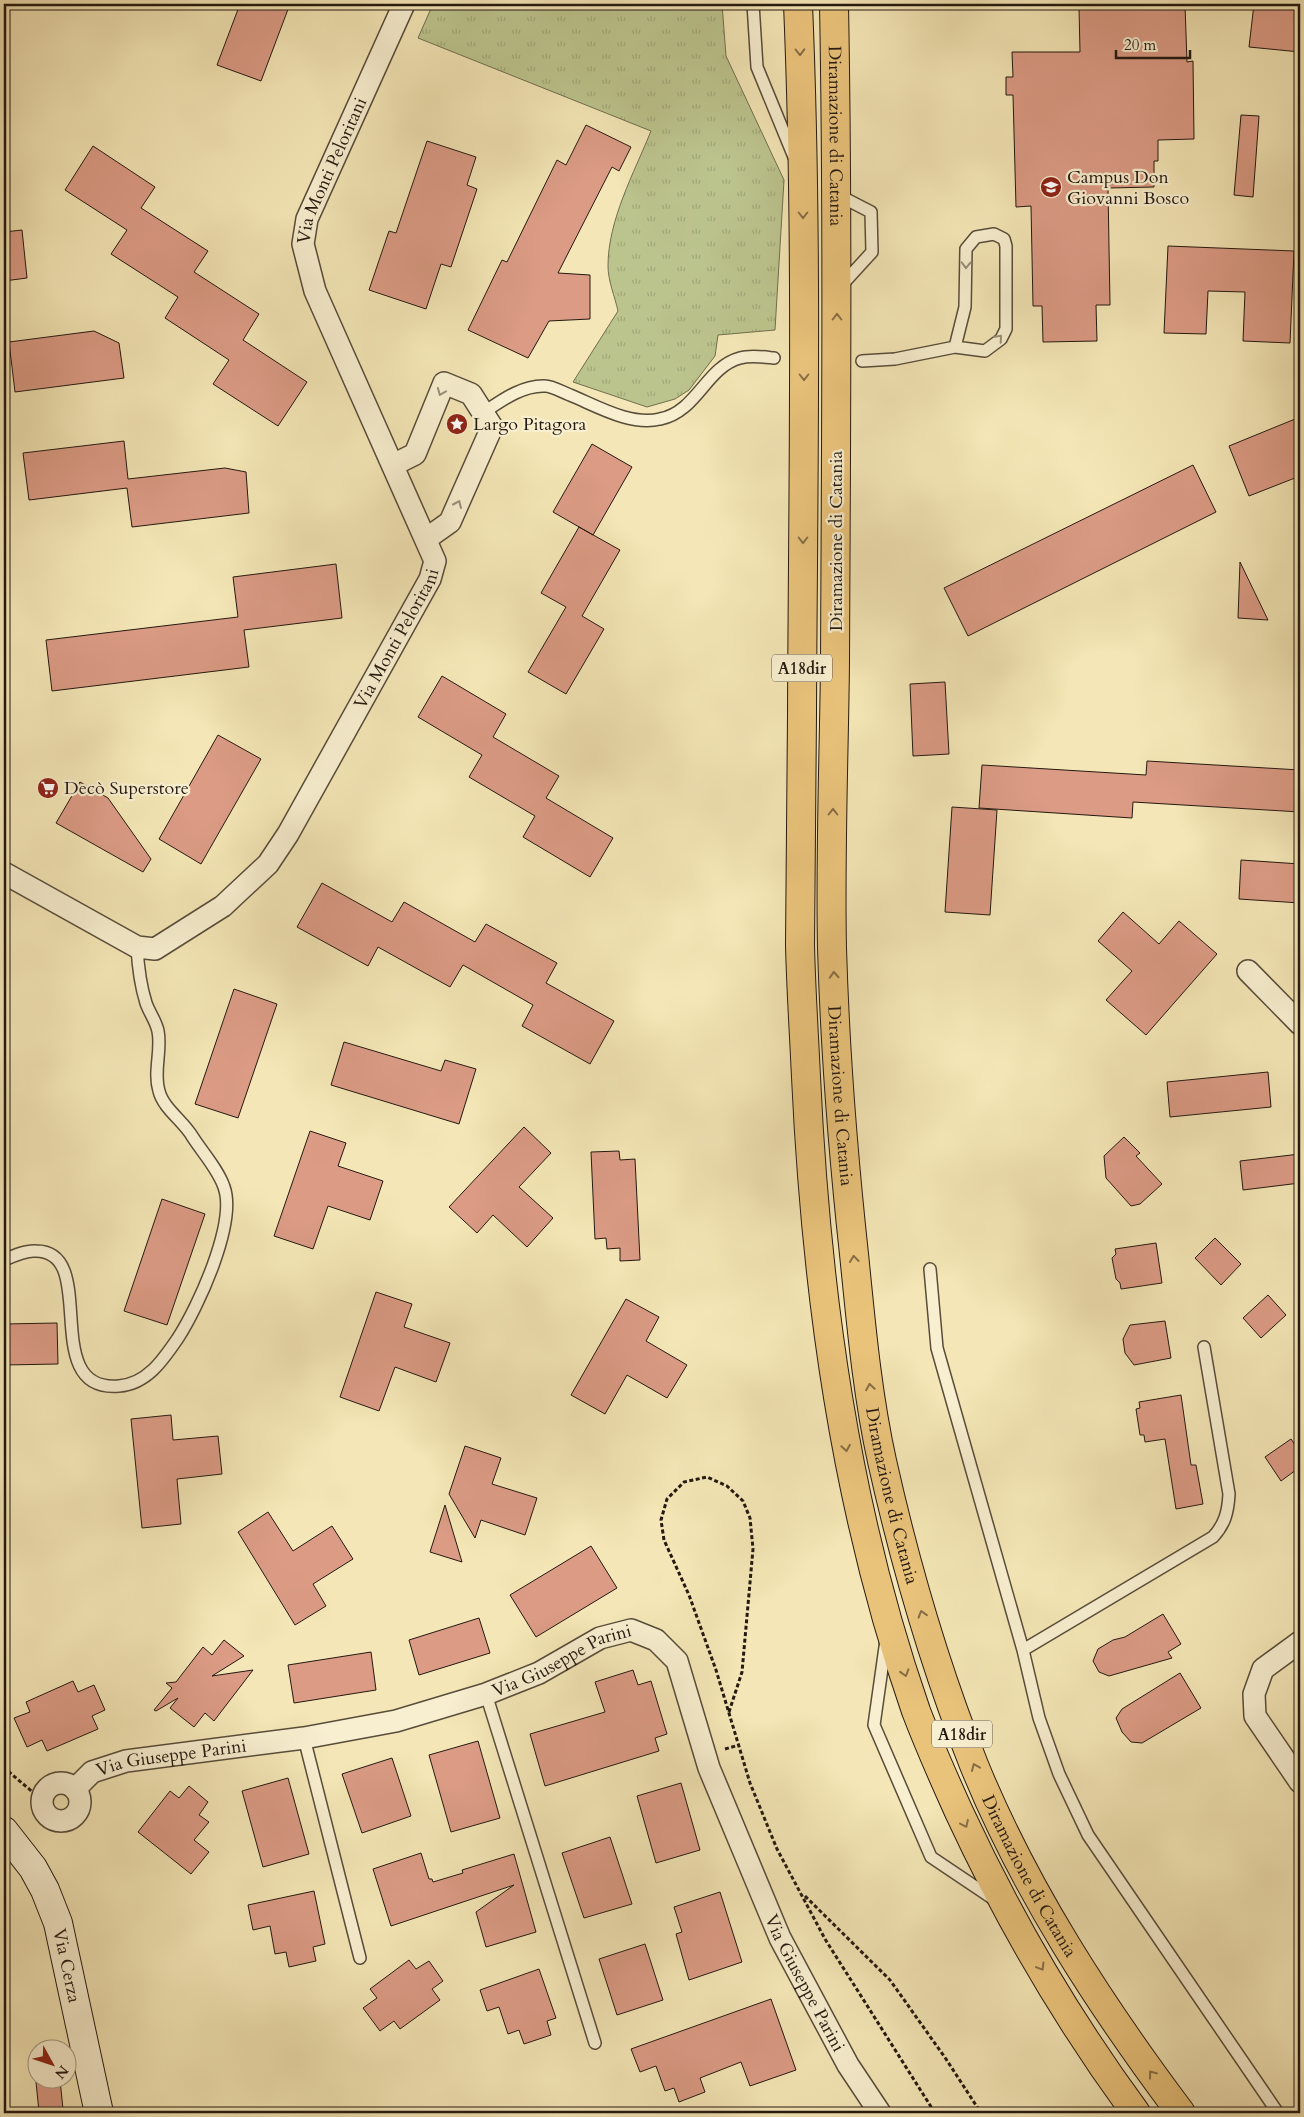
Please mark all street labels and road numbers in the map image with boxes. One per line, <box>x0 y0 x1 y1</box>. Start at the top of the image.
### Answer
street label: Diramazione di Catania <box>822 45 848 227</box>
street label: Via Monti Peloritani <box>291 93 373 245</box>
street label: Diramazione di Catania <box>824 450 849 631</box>
street label: Via Monti Peloritani <box>348 566 445 714</box>
road number: A18dir <box>772 654 832 681</box>
street label: Diramazione di Catania <box>821 1005 859 1187</box>
street label: Diramazione di Catania <box>859 1406 925 1587</box>
street label: Via Giuseppe Parini <box>488 1618 634 1703</box>
road number: A18dir <box>932 1720 992 1748</box>
street label: Via Giuseppe Parini <box>93 1734 248 1783</box>
street label: Diramazione di Catania <box>975 1791 1083 1962</box>
street label: Via Giuseppe Parini <box>759 1911 851 2056</box>
street label: Via Cerza <box>47 1926 87 2005</box>

